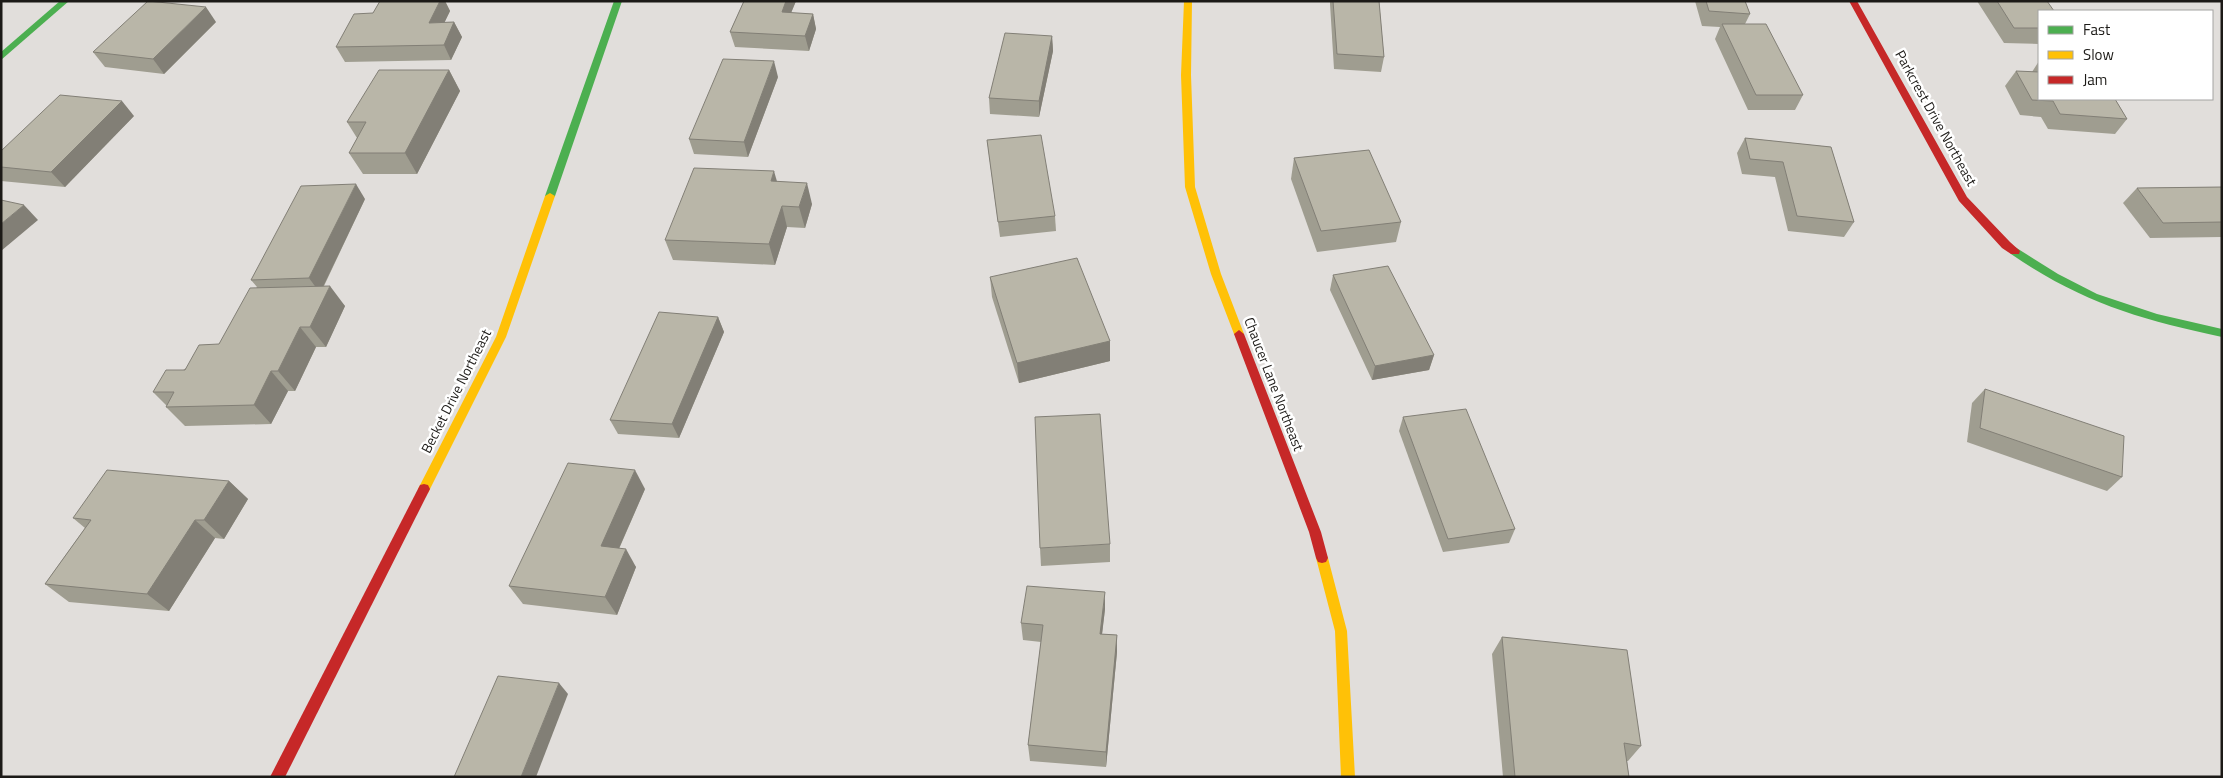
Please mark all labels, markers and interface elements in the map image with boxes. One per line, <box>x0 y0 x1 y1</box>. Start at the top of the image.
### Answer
legend <box>2038 10 2213 100</box>
text: Fast <box>2083 18 2111 41</box>
text: Slow <box>2083 43 2114 66</box>
street label: Parkcrest Drive Northeast <box>1890 46 1983 190</box>
text: Jam <box>2083 68 2107 91</box>
street label: Chaucer Lane Northeast <box>1239 314 1310 454</box>
street label: Becket Drive Northeast <box>415 325 496 456</box>

